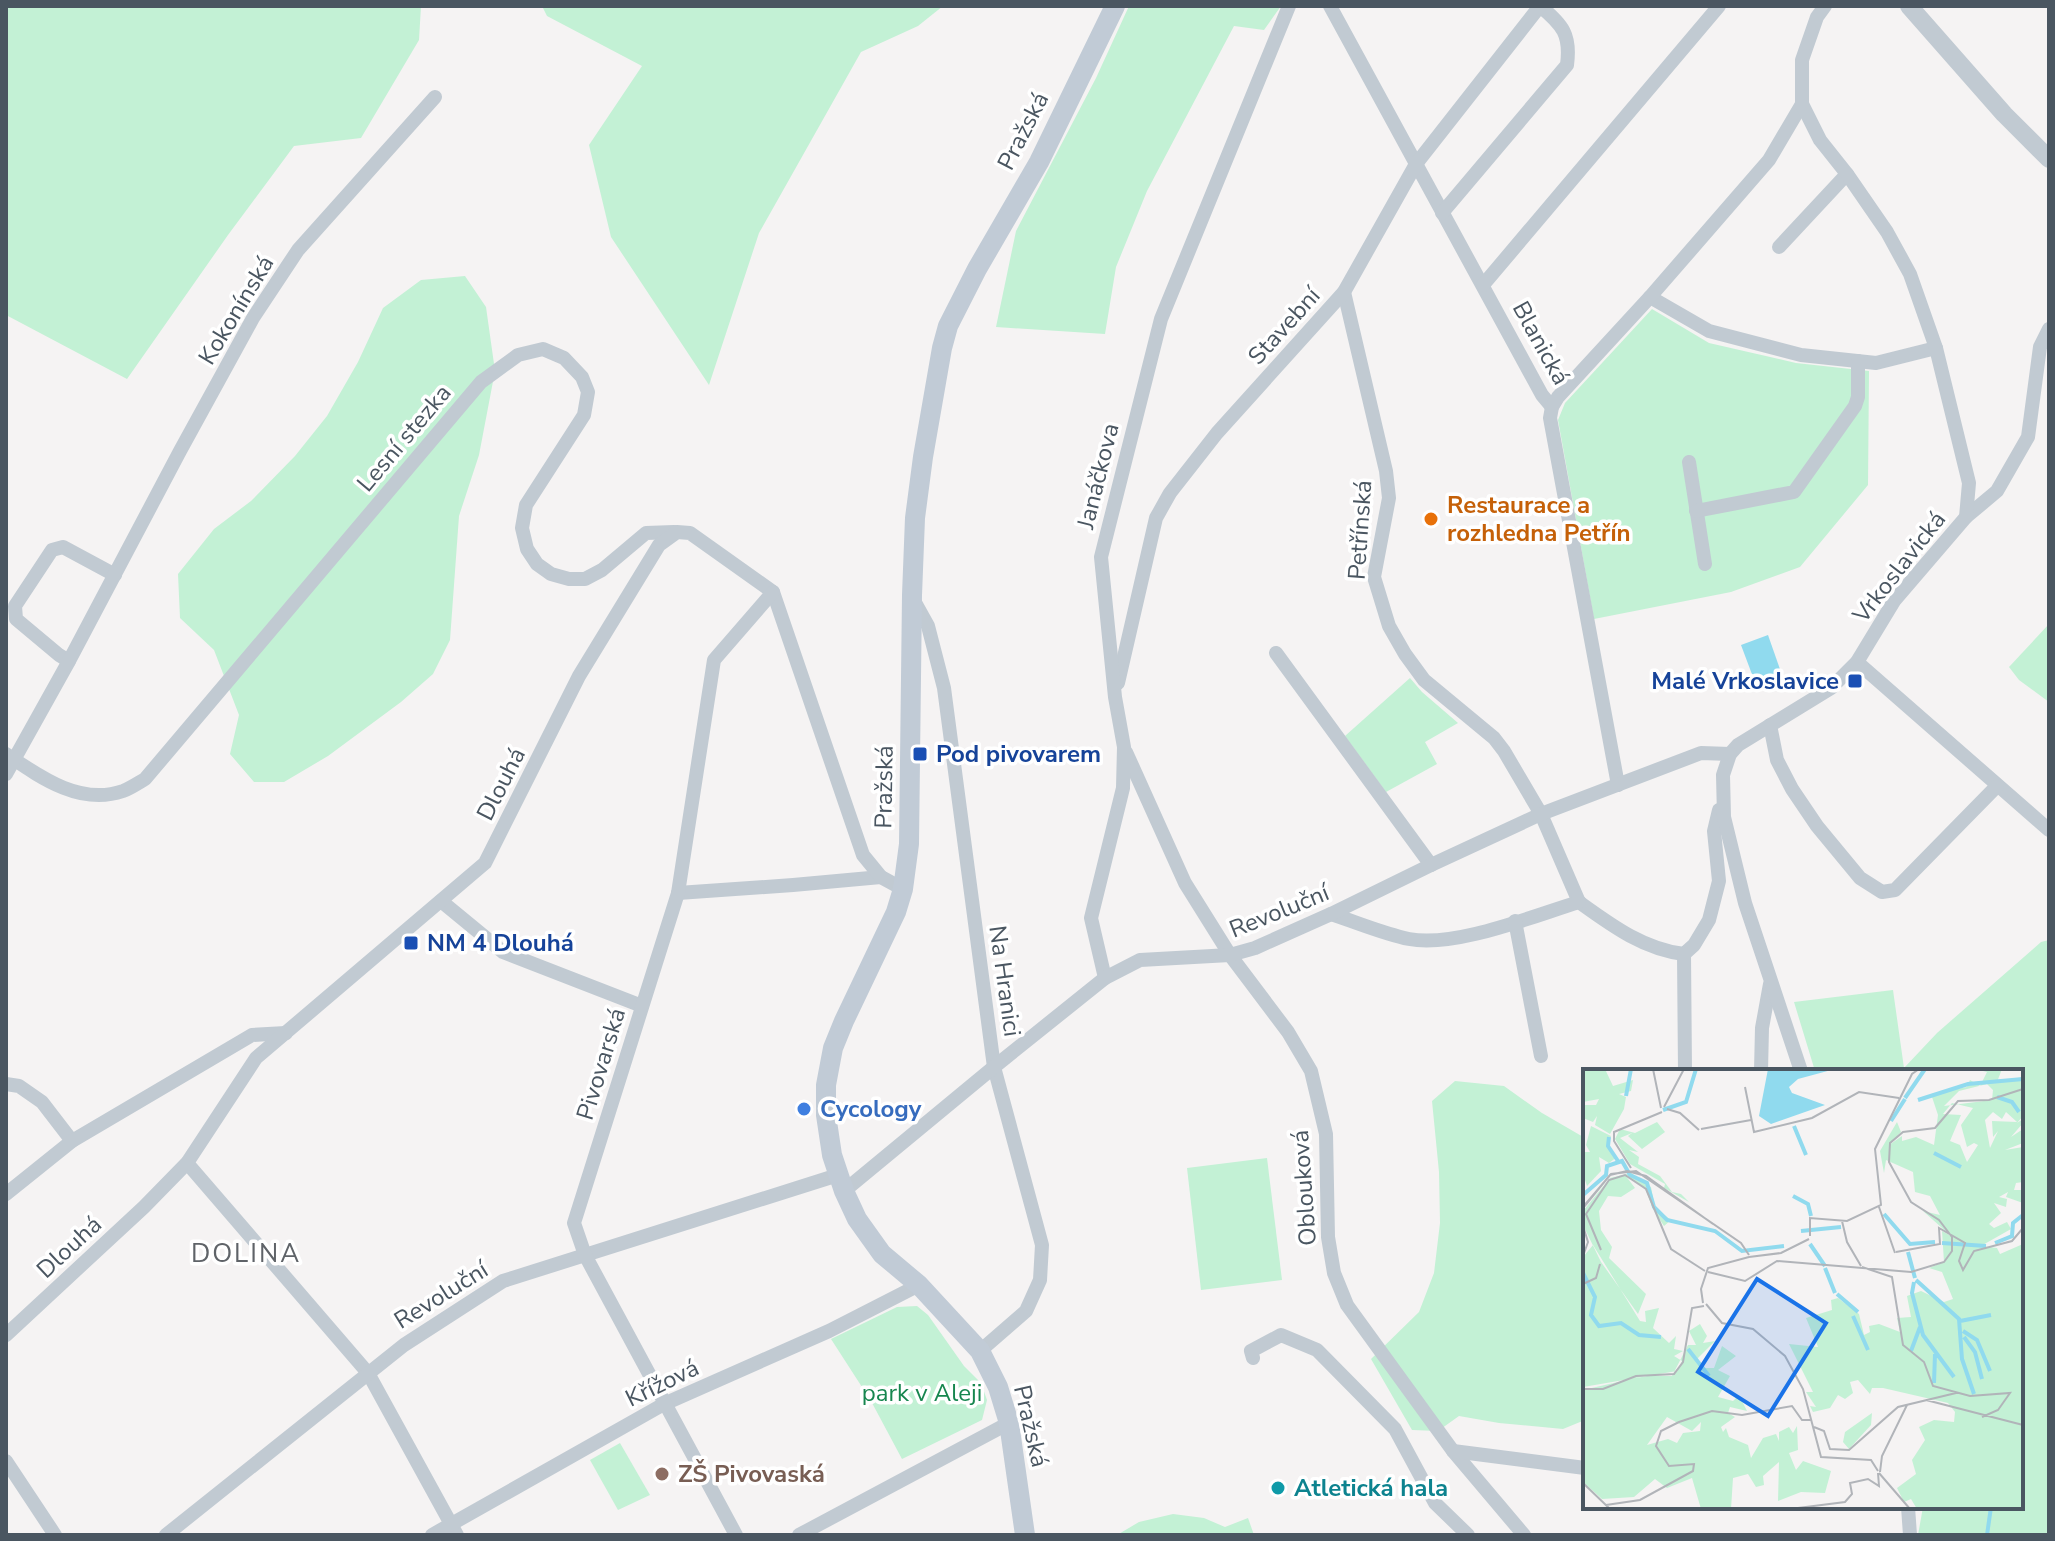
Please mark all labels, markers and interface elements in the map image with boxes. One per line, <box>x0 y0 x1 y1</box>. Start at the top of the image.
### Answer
street label: Pražská <box>990 87 1056 175</box>
street label: Kokonínská <box>191 249 281 371</box>
street label: Stavební <box>1241 279 1328 372</box>
street label: Blanická <box>1505 295 1577 391</box>
street label: Lesní stezka <box>350 378 458 498</box>
street label: Janáčkova <box>1069 420 1127 533</box>
street label: Petřínská <box>1341 479 1379 581</box>
place label: Restaurace a rozhledna Petřín <box>1447 489 1631 549</box>
street label: Vrkoslavická <box>1845 504 1953 630</box>
marker: Restaurace a rozhledna Petřín <box>1422 510 1440 528</box>
place label: Malé Vrkoslavice <box>1651 665 1839 697</box>
marker: Malé Vrkoslavice <box>1846 672 1864 690</box>
place label: Pod pivovarem <box>936 738 1101 770</box>
street label: Dlouhá <box>469 742 533 826</box>
street label: Pražská <box>867 745 901 829</box>
marker: Pod pivovarem <box>911 745 929 763</box>
street label: Revoluční <box>1224 876 1335 945</box>
street label: Na Hranici <box>981 923 1029 1039</box>
place label: NM 4 Dlouhá <box>427 927 574 959</box>
marker: NM 4 Dlouhá <box>402 934 420 952</box>
street label: Pivovarská <box>569 1004 633 1124</box>
inset map <box>1583 1069 2023 1509</box>
place label: Cycology <box>820 1093 922 1125</box>
marker: Cycology <box>795 1100 813 1118</box>
street label: Oblouková <box>1284 1129 1324 1247</box>
street label: Dlouhá <box>30 1209 108 1285</box>
district label: DOLINA <box>191 1236 301 1271</box>
street label: Revoluční <box>388 1253 495 1336</box>
street label: Křížová <box>620 1352 704 1414</box>
park label: park v Aleji <box>862 1377 982 1409</box>
street label: Pražská <box>1006 1382 1056 1470</box>
place label: ZŠ Pivovaská <box>678 1458 825 1490</box>
marker: ZŠ Pivovaská <box>653 1465 671 1483</box>
place label: Atletická hala <box>1294 1472 1448 1504</box>
marker: Atletická hala <box>1269 1479 1287 1497</box>

